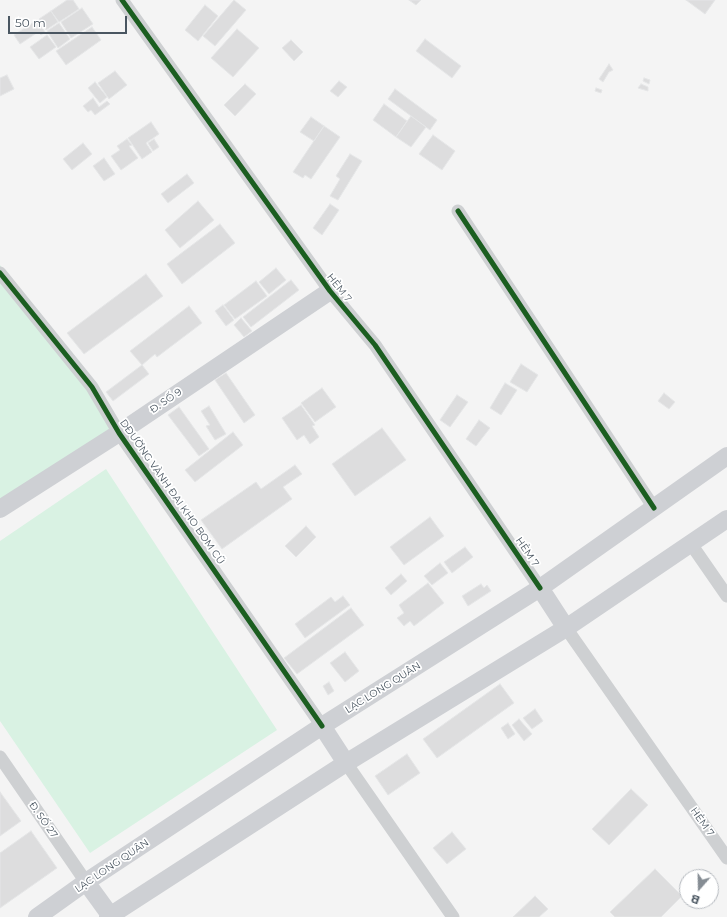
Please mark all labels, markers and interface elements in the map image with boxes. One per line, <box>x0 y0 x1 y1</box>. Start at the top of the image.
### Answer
scale bar <box>10 8 129 34</box>
text: 50 m <box>15 15 46 30</box>
street label: HẺM 7 <box>324 271 354 305</box>
street label: Đ. SỐ 9 <box>148 386 184 416</box>
street label: DĐƯỜNG VÀNH ĐAI KHO BOM CŨ <box>117 417 227 567</box>
street label: HẺM 7 <box>513 535 541 569</box>
street label: LẠC LONG QUÂN <box>343 660 423 716</box>
street label: Đ. SỐ 27 <box>26 800 60 840</box>
street label: HẺM 7 <box>688 805 716 839</box>
street label: LẠC LONG QUÂN <box>73 837 151 895</box>
north arrow <box>679 869 719 909</box>
text: B <box>689 891 702 907</box>

